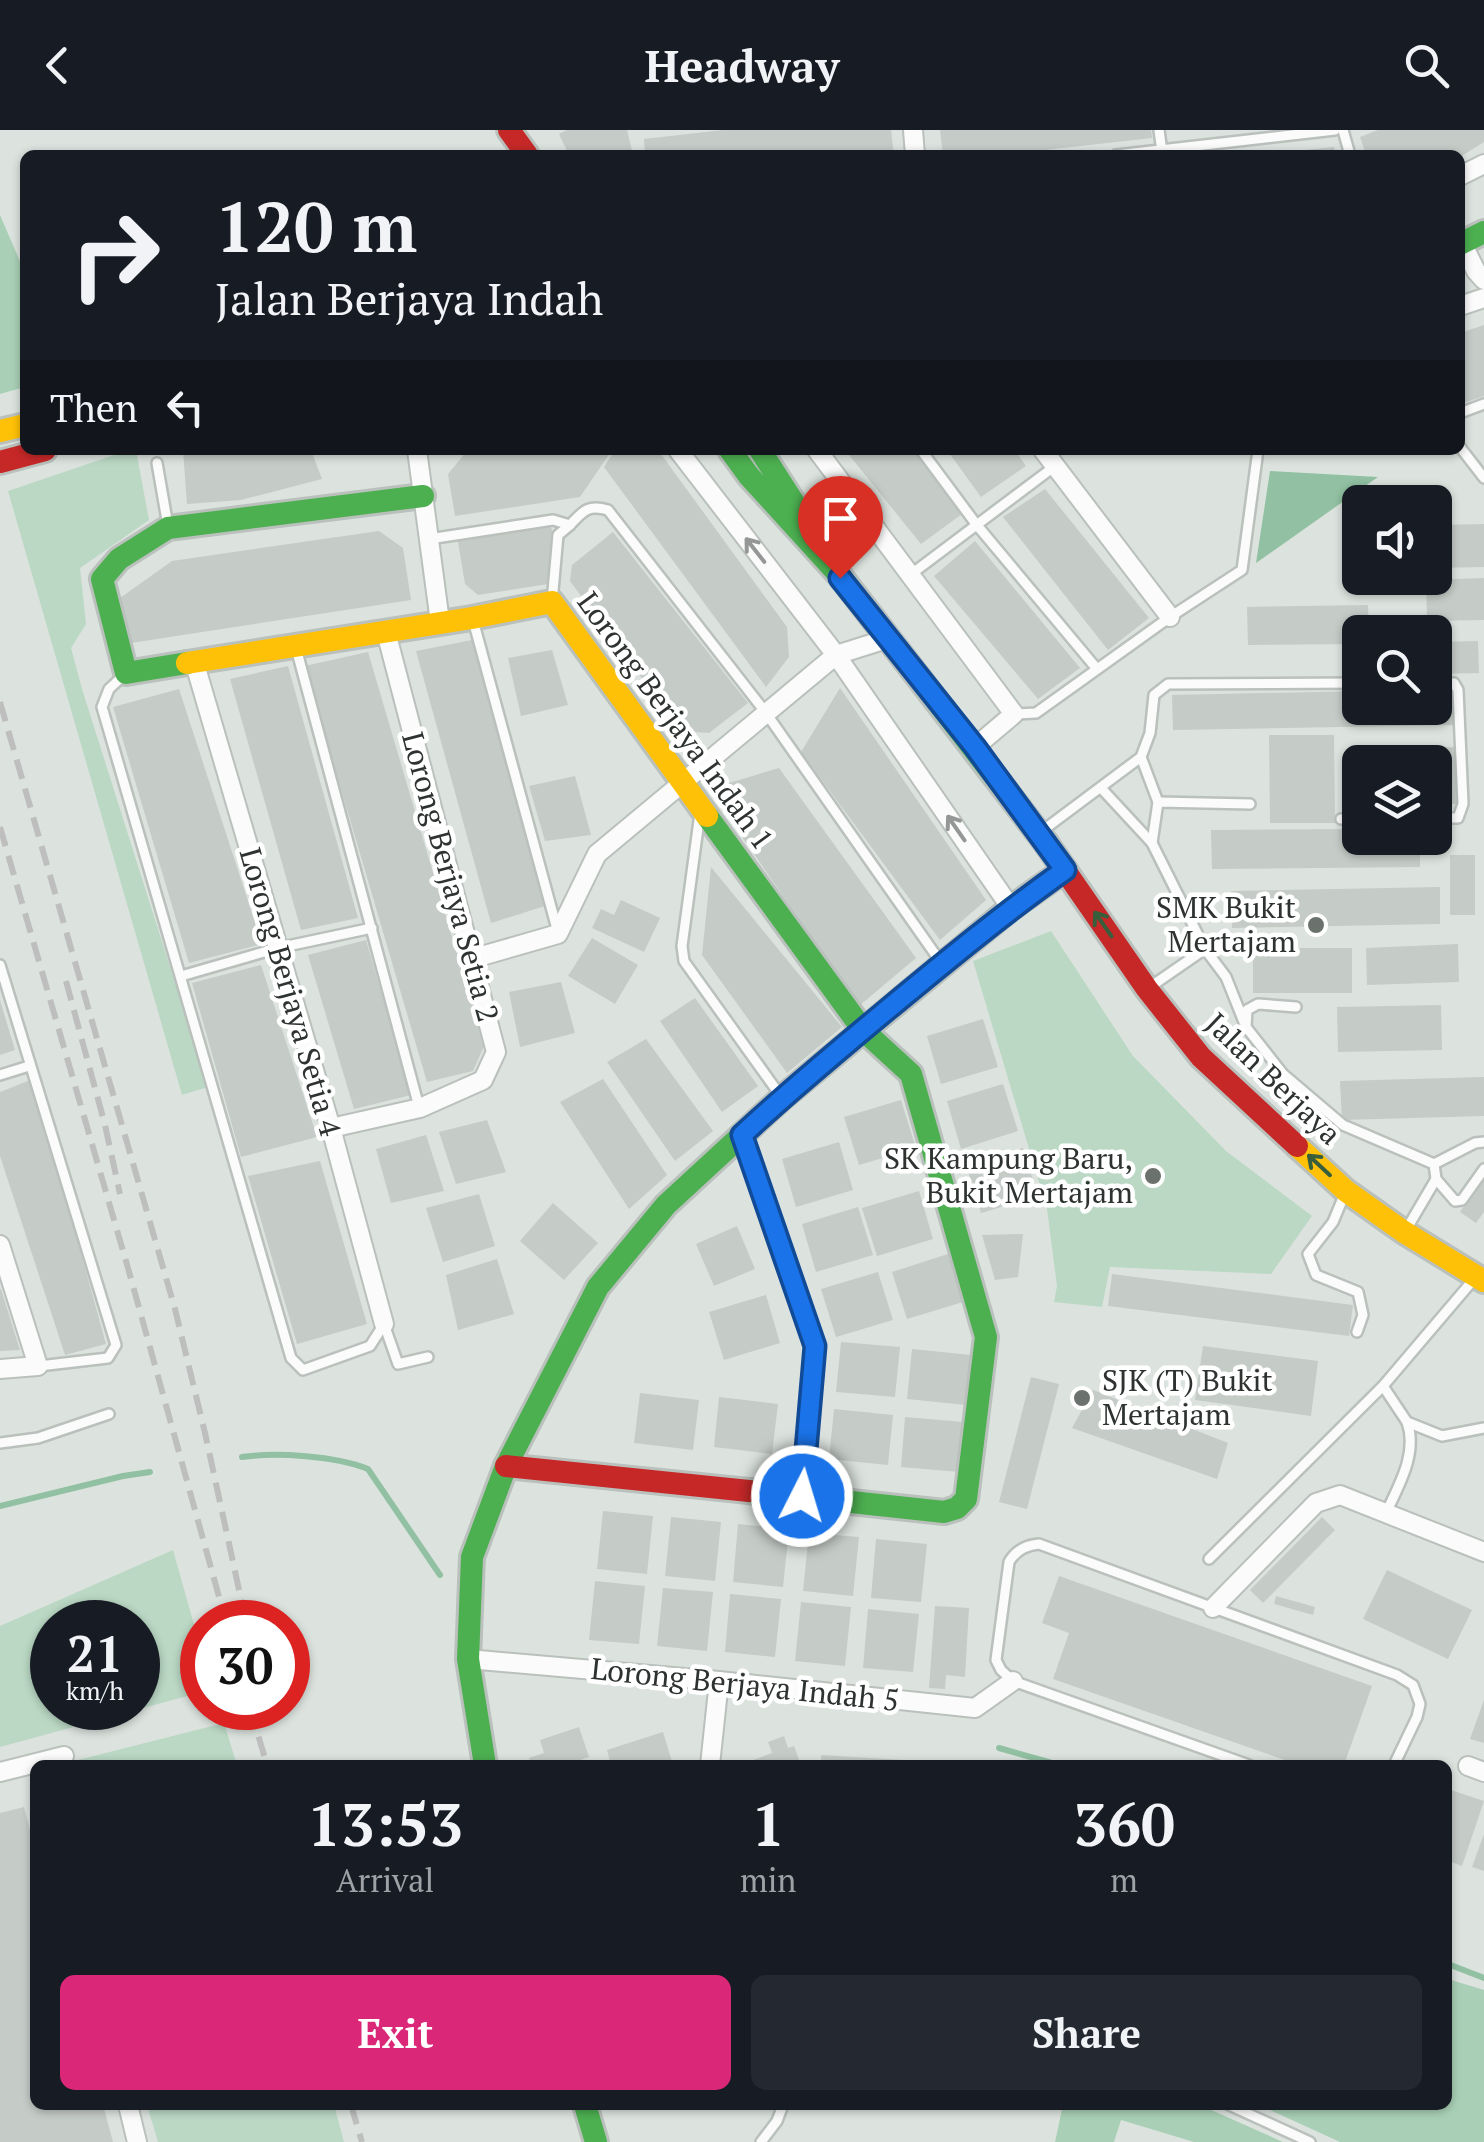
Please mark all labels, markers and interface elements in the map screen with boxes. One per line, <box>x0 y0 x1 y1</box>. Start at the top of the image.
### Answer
text: Headway <box>645 35 839 95</box>
icon: back <box>30 38 85 93</box>
icon: search <box>1399 38 1454 93</box>
text: 120 m <box>215 179 417 272</box>
icon: right <box>50 190 180 320</box>
text: Jalan Berjaya Indah <box>215 268 603 328</box>
icon: left <box>158 380 213 435</box>
text: Then <box>50 383 138 433</box>
pin <box>798 476 883 579</box>
map controls <box>1342 485 1452 855</box>
button: sound <box>1342 485 1452 595</box>
icon: arrive <box>813 491 868 546</box>
one-way arrow <box>745 537 766 564</box>
street label: Lorong Berjaya Indah 1 <box>569 583 783 857</box>
button: search <box>1342 615 1452 725</box>
street label: Lorong Berjaya Setia 2 <box>393 728 509 1026</box>
button: layers <box>1342 745 1452 855</box>
one-way arrow <box>946 814 967 842</box>
street label: Lorong Berjaya Setia 4 <box>231 843 351 1141</box>
place label: SMK Bukit Mertajam <box>1156 887 1296 961</box>
one-way arrow <box>1093 911 1114 939</box>
marker: SMK Bukit Mertajam <box>1305 914 1327 936</box>
street label: Jalan Berjaya <box>1197 1004 1350 1153</box>
place label: SK Kampung Baru, Bukit Mertajam <box>884 1138 1133 1212</box>
one-way arrow <box>1307 1153 1331 1177</box>
marker: SK Kampung Baru, Bukit Mertajam <box>1142 1165 1164 1187</box>
place label: SJK (T) Bukit Mertajam <box>1102 1360 1273 1434</box>
marker: SJK (T) Bukit Mertajam <box>1071 1387 1093 1409</box>
position arrow <box>750 1444 854 1548</box>
speed limit sign: 30 <box>180 1600 310 1730</box>
text: 21 <box>67 1620 123 1686</box>
street label: Lorong Berjaya Indah 5 <box>589 1648 901 1720</box>
text: km/h <box>66 1674 124 1707</box>
text: 13:53 <box>307 1784 463 1863</box>
text: 1 <box>751 1784 785 1863</box>
text: 360 <box>1073 1784 1175 1863</box>
text: Arrival <box>336 1859 434 1901</box>
text: min <box>740 1859 796 1901</box>
text: m <box>1110 1859 1138 1901</box>
button: Exit <box>60 1975 731 2090</box>
button: Share <box>751 1975 1422 2090</box>

